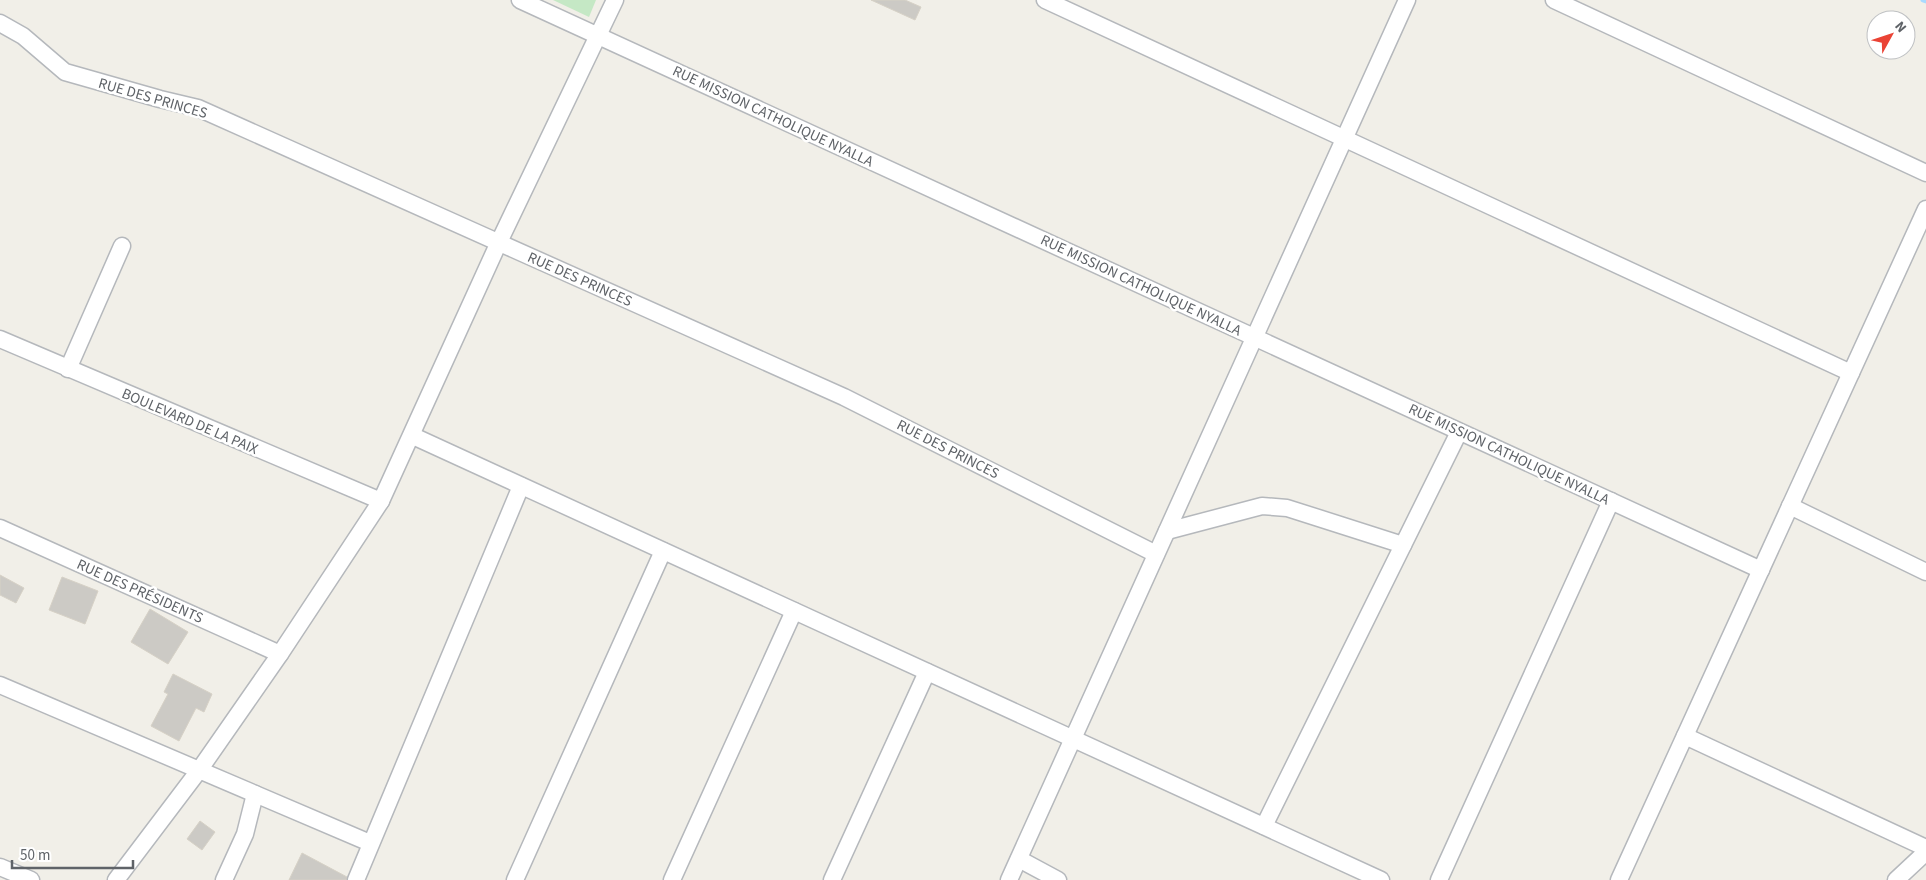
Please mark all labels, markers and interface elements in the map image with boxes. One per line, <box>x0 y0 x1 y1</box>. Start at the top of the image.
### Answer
north arrow <box>1866 10 1916 60</box>
text: N <box>1890 17 1911 37</box>
street label: RUE MISSION CATHOLIQUE NYALLA <box>669 61 877 173</box>
street label: RUE DES PRINCES <box>96 73 210 124</box>
street label: RUE MISSION CATHOLIQUE NYALLA <box>1037 230 1245 342</box>
street label: RUE DES PRINCES <box>524 247 635 312</box>
street label: BOULEVARD DE LA PAIX <box>118 383 262 460</box>
street label: RUE MISSION CATHOLIQUE NYALLA <box>1405 399 1613 511</box>
street label: RUE DES PRINCES <box>893 415 1003 484</box>
street label: RUE DES PRÉSIDENTS <box>73 554 206 629</box>
scale bar <box>12 838 134 870</box>
text: 50 m <box>20 845 50 866</box>

